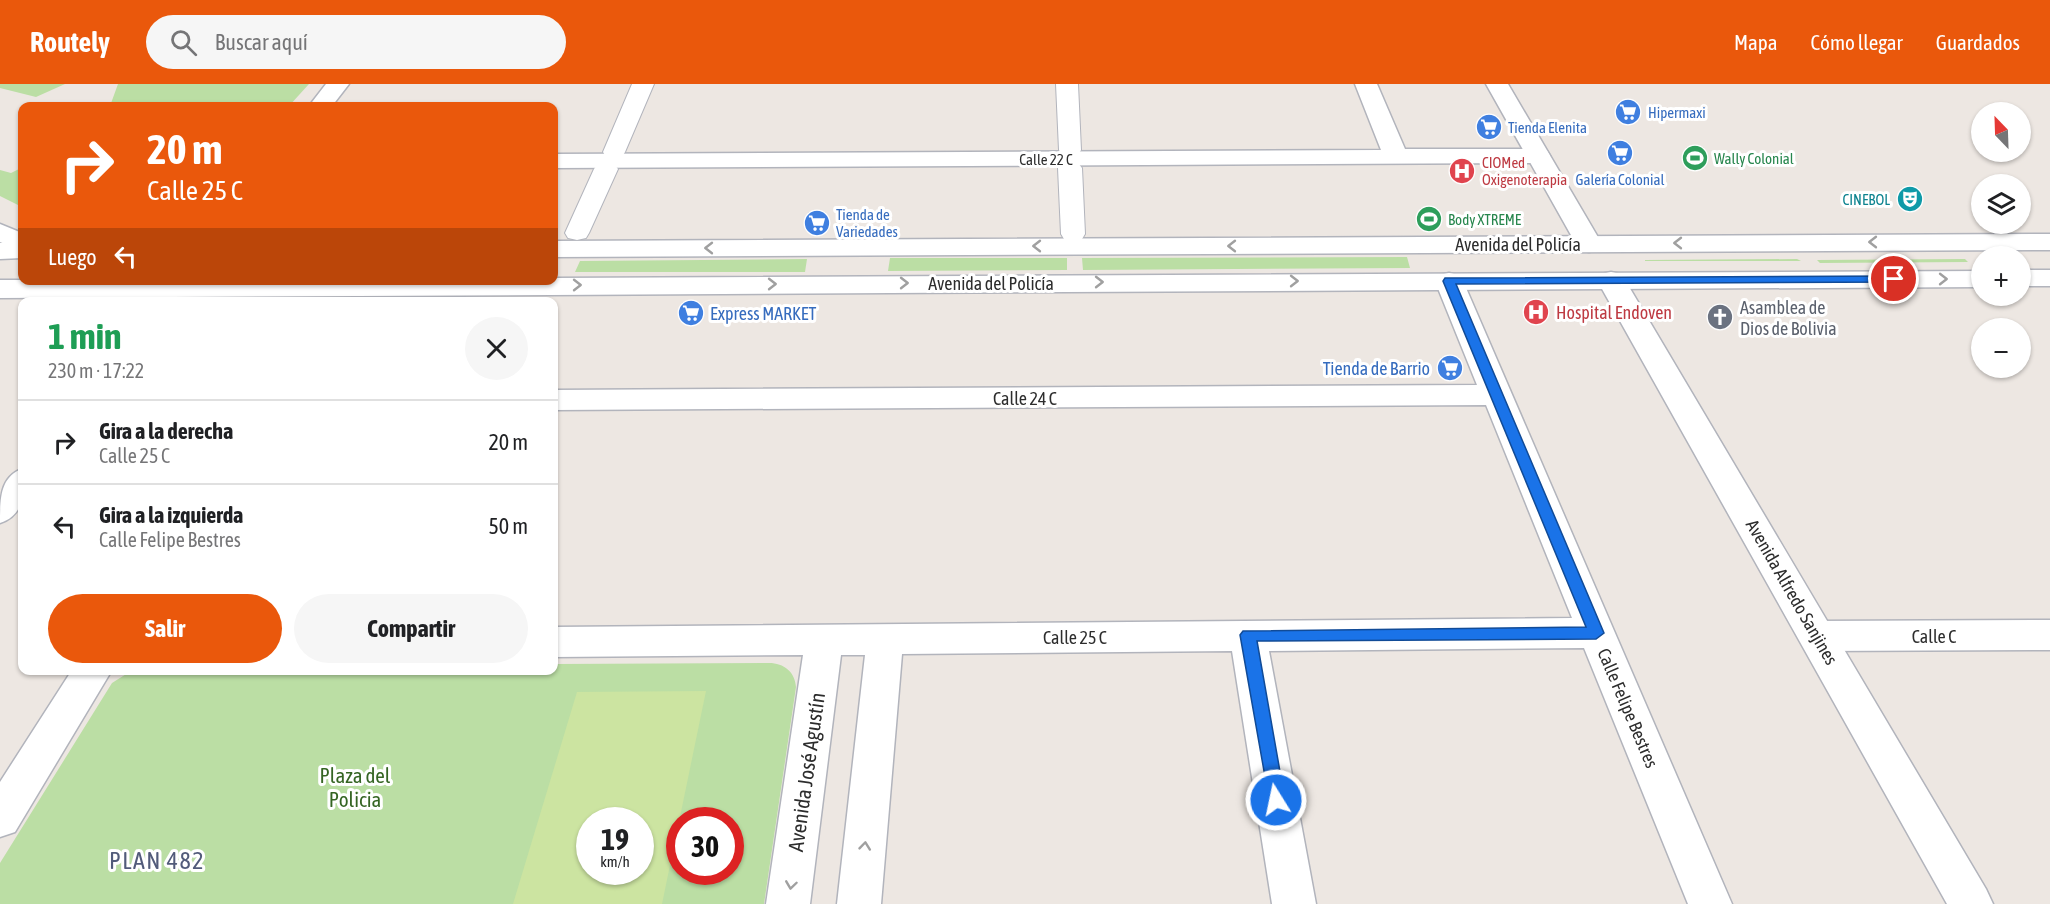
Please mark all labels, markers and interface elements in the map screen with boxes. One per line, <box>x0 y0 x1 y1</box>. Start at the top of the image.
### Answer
search box <box>146 15 566 69</box>
text: Routely <box>30 26 110 58</box>
icon: search <box>167 26 200 59</box>
text: Buscar aquí <box>215 29 308 55</box>
text: Mapa <box>1734 30 1778 54</box>
text: Cómo llegar <box>1811 30 1903 54</box>
text: Guardados <box>1936 30 2020 54</box>
supermarket icon: Hipermaxi <box>1613 97 1643 127</box>
north arrow <box>1971 102 2031 162</box>
map controls <box>1971 102 2031 378</box>
place label: Hipermaxi <box>1648 104 1706 121</box>
supermarket icon: Tienda Elenita <box>1474 112 1504 142</box>
place label: Tienda Elenita <box>1508 119 1587 136</box>
text: 20 m <box>147 125 222 173</box>
icon: right <box>48 126 126 204</box>
supermarket icon: Galería Colonial <box>1605 138 1635 168</box>
sports icon: Wally Colonial <box>1680 143 1710 173</box>
place label: Wally Colonial <box>1714 150 1794 167</box>
street label: Calle 22 C <box>1019 151 1073 168</box>
place label: CIOMed Oxigenoterapia <box>1482 154 1567 188</box>
hospital icon: CIOMed Oxigenoterapia <box>1447 156 1477 186</box>
place label: Galería Colonial <box>1576 171 1664 188</box>
button: layers <box>1971 174 2031 234</box>
text: Calle 25 C <box>147 175 243 206</box>
theatre icon: CINEBOL <box>1895 184 1925 214</box>
place label: CINEBOL <box>1843 191 1890 208</box>
sports icon: Body XTREME <box>1414 204 1444 234</box>
place label: Tienda de Variedades <box>836 206 898 240</box>
supermarket icon: Tienda de Variedades <box>802 208 832 238</box>
place label: Body XTREME <box>1448 211 1522 228</box>
street label: Avenida del Policía <box>1455 234 1581 255</box>
one-way arrow <box>1869 236 1878 249</box>
one-way arrow <box>1674 237 1683 249</box>
one-way arrow <box>1228 239 1237 252</box>
icon: left <box>109 240 142 273</box>
one-way arrow <box>1033 240 1042 252</box>
one-way arrow <box>705 242 714 254</box>
text: Luego <box>48 244 97 270</box>
button: + <box>1971 246 2031 306</box>
pin <box>1868 253 1919 304</box>
icon: arrive <box>1877 262 1910 295</box>
street label: Avenida del Policía <box>928 273 1054 294</box>
one-way arrow <box>1938 273 1947 285</box>
one-way arrow <box>1289 275 1298 288</box>
one-way arrow <box>1094 276 1103 289</box>
one-way arrow <box>899 277 908 290</box>
one-way arrow <box>768 278 777 290</box>
one-way arrow <box>573 279 582 291</box>
hospital icon: Hospital Endoven <box>1521 297 1551 327</box>
place label: Asamblea de Dios de Bolivia <box>1740 297 1837 339</box>
supermarket icon: Express MARKET <box>676 298 706 328</box>
place label: Hospital Endoven <box>1556 302 1672 323</box>
church icon: Asamblea de Dios de Bolivia <box>1705 302 1735 332</box>
place label: Express MARKET <box>710 303 816 324</box>
text: 1 min <box>48 315 122 357</box>
button: close <box>465 317 528 380</box>
button: − <box>1971 318 2031 378</box>
supermarket icon: Tienda de Barrio <box>1435 353 1465 383</box>
place label: Tienda de Barrio <box>1323 358 1430 379</box>
text: 230 m · 17:22 <box>48 359 144 382</box>
street label: Calle 24 C <box>993 388 1057 409</box>
text: Gira a la derecha <box>99 418 233 444</box>
icon: right <box>48 426 81 459</box>
text: 20 m <box>488 429 528 455</box>
text: Calle 25 C <box>99 444 170 467</box>
text: Gira a la izquierda <box>99 502 243 528</box>
icon: left <box>48 510 81 543</box>
text: 50 m <box>488 513 528 539</box>
street label: Avenida Alfredo Sanjines <box>1742 516 1842 668</box>
text: Calle Felipe Bestres <box>99 528 241 551</box>
button: Salir <box>48 594 282 663</box>
button: Compartir <box>294 594 528 663</box>
street label: Calle C <box>1912 626 1956 647</box>
street label: Calle 25 C <box>1043 627 1107 648</box>
street label: Calle Felipe Bestres <box>1593 645 1663 771</box>
street label: Avenida José Agustín <box>783 691 829 853</box>
park label: Plaza del Policia <box>320 763 391 811</box>
position arrow <box>1244 768 1308 832</box>
speed limit sign: 30 <box>666 807 744 885</box>
text: 19 <box>601 822 629 856</box>
one-way arrow <box>858 841 871 850</box>
district label: PLAN 482 <box>109 847 205 874</box>
text: km/h <box>600 853 630 870</box>
one-way arrow <box>785 881 797 890</box>

